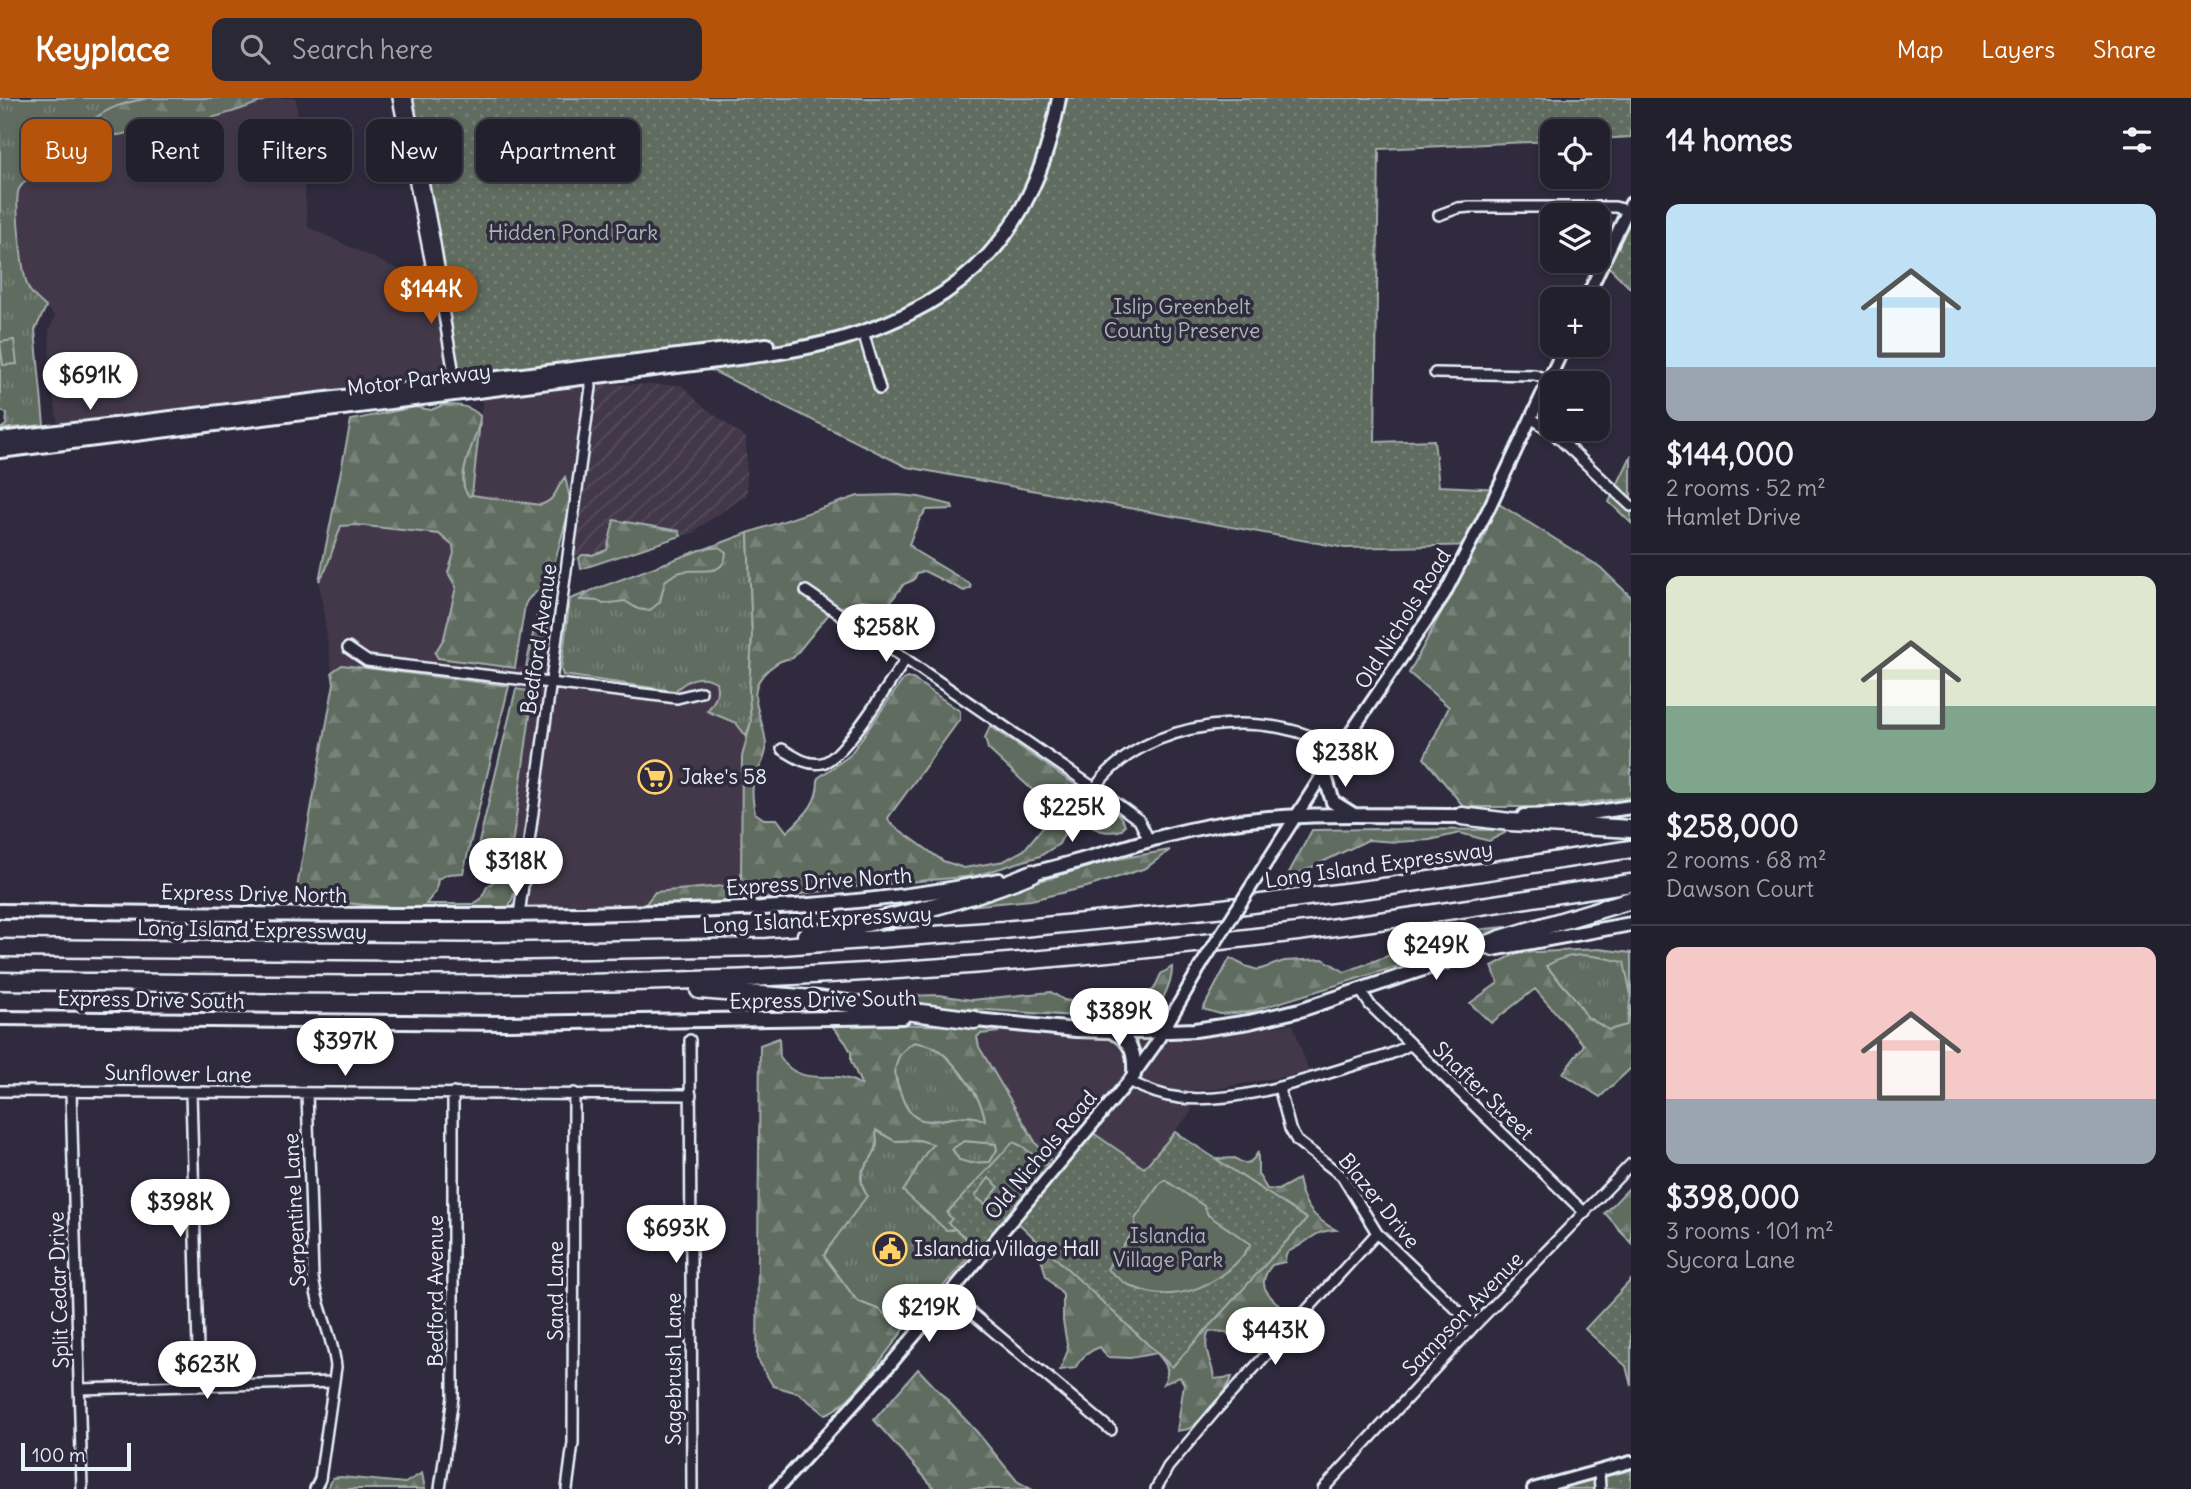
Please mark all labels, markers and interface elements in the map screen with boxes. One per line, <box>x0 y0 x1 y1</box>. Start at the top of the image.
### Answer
search box <box>212 18 702 81</box>
text: Keyplace <box>35 28 170 70</box>
icon: search <box>236 30 274 68</box>
text: Search here <box>292 33 433 66</box>
text: Map <box>1897 34 1943 64</box>
text: Layers <box>1981 34 2055 64</box>
text: Share <box>2093 34 2156 64</box>
chip: Buy <box>21 119 112 182</box>
chip: Rent <box>126 119 224 182</box>
chip: Filters <box>238 119 352 182</box>
chip: New <box>366 119 462 182</box>
chip: Apartment <box>476 119 640 182</box>
map controls <box>1540 119 1610 441</box>
button: locate <box>1540 119 1610 189</box>
text: 14 homes <box>1666 121 1793 159</box>
icon: filters <box>2118 121 2156 159</box>
button: layers <box>1540 203 1610 273</box>
park label: Hidden Pond Park <box>488 219 658 246</box>
icon: home <box>1848 250 1974 376</box>
pin: $144K <box>382 266 480 326</box>
text: $144K <box>400 274 462 303</box>
button: + <box>1540 287 1610 357</box>
park label: Islip Greenbelt County Preserve <box>1104 293 1260 344</box>
pin: $691K <box>41 352 139 412</box>
street label: Motor Parkway <box>345 357 492 402</box>
text: $691K <box>59 360 121 389</box>
button: − <box>1540 371 1610 441</box>
text: $144,000 <box>1666 435 1794 473</box>
text: 2 rooms · 52 m² <box>1666 473 1826 502</box>
text: Hamlet Drive <box>1666 502 1801 531</box>
street label: Old Nichols Road <box>1349 544 1457 694</box>
street label: Bedford Avenue <box>515 562 562 716</box>
pin: $258K <box>837 604 935 664</box>
text: $258K <box>853 612 919 641</box>
icon: home <box>1848 622 1974 748</box>
pin: $238K <box>1296 730 1394 789</box>
text: $238K <box>1312 737 1378 766</box>
supermarket icon: Jake's 58 <box>636 758 674 796</box>
place label: Jake's 58 <box>680 763 767 790</box>
pin: $225K <box>1023 784 1121 844</box>
text: $225K <box>1039 792 1105 821</box>
text: $258,000 <box>1666 807 1799 845</box>
street label: Long Island Expressway <box>1263 835 1495 894</box>
pin: $318K <box>467 838 565 898</box>
text: 2 rooms · 68 m² <box>1666 845 1827 874</box>
text: $318K <box>485 846 547 875</box>
street label: Express Drive North <box>725 862 913 901</box>
text: Dawson Court <box>1666 874 1814 903</box>
street label: Express Drive North <box>161 878 347 909</box>
street label: Long Island Expressway <box>701 900 932 939</box>
street label: Long Island Expressway <box>137 914 367 945</box>
pin: $249K <box>1387 922 1485 982</box>
text: $249K <box>1403 930 1469 959</box>
street label: Express Drive South <box>57 984 245 1015</box>
street label: Express Drive South <box>729 984 917 1015</box>
pin: $389K <box>1070 988 1168 1048</box>
icon: home <box>1848 993 1974 1119</box>
text: $389K <box>1086 996 1152 1025</box>
pin: $397K <box>296 1018 394 1078</box>
text: $397K <box>313 1026 377 1055</box>
street label: Shafter Street <box>1427 1036 1540 1146</box>
street label: Sunflower Lane <box>104 1059 252 1088</box>
street label: Old Nichols Road <box>979 1085 1103 1225</box>
street label: Serpentine Lane <box>277 1133 312 1288</box>
street label: Blazer Drive <box>1333 1148 1426 1254</box>
text: $398,000 <box>1666 1178 1800 1216</box>
pin: $398K <box>131 1180 229 1239</box>
text: $398K <box>147 1187 213 1216</box>
pin: $693K <box>627 1206 725 1265</box>
street label: Split Cedar Drive <box>42 1211 75 1369</box>
text: $693K <box>643 1213 709 1242</box>
street label: Bedford Avenue <box>422 1215 449 1367</box>
text: 3 rooms · 101 m² <box>1666 1216 1834 1245</box>
park label: Islandia Village Park <box>1113 1222 1223 1273</box>
public building icon: Islandia Village Hall <box>871 1230 909 1268</box>
place label: Islandia Village Hall <box>914 1235 1099 1262</box>
street label: Sand Lane <box>542 1241 569 1341</box>
text: Sycora Lane <box>1666 1245 1795 1274</box>
street label: Sampson Avenue <box>1396 1246 1529 1382</box>
pin: $219K <box>880 1284 978 1344</box>
text: $219K <box>898 1292 960 1321</box>
street label: Sagebrush Lane <box>660 1293 687 1445</box>
pin: $443K <box>1226 1308 1324 1367</box>
text: $443K <box>1242 1315 1308 1344</box>
pin: $623K <box>158 1342 256 1401</box>
text: $623K <box>174 1349 240 1378</box>
scale bar <box>21 1440 131 1472</box>
text: 100 m <box>32 1443 86 1467</box>

